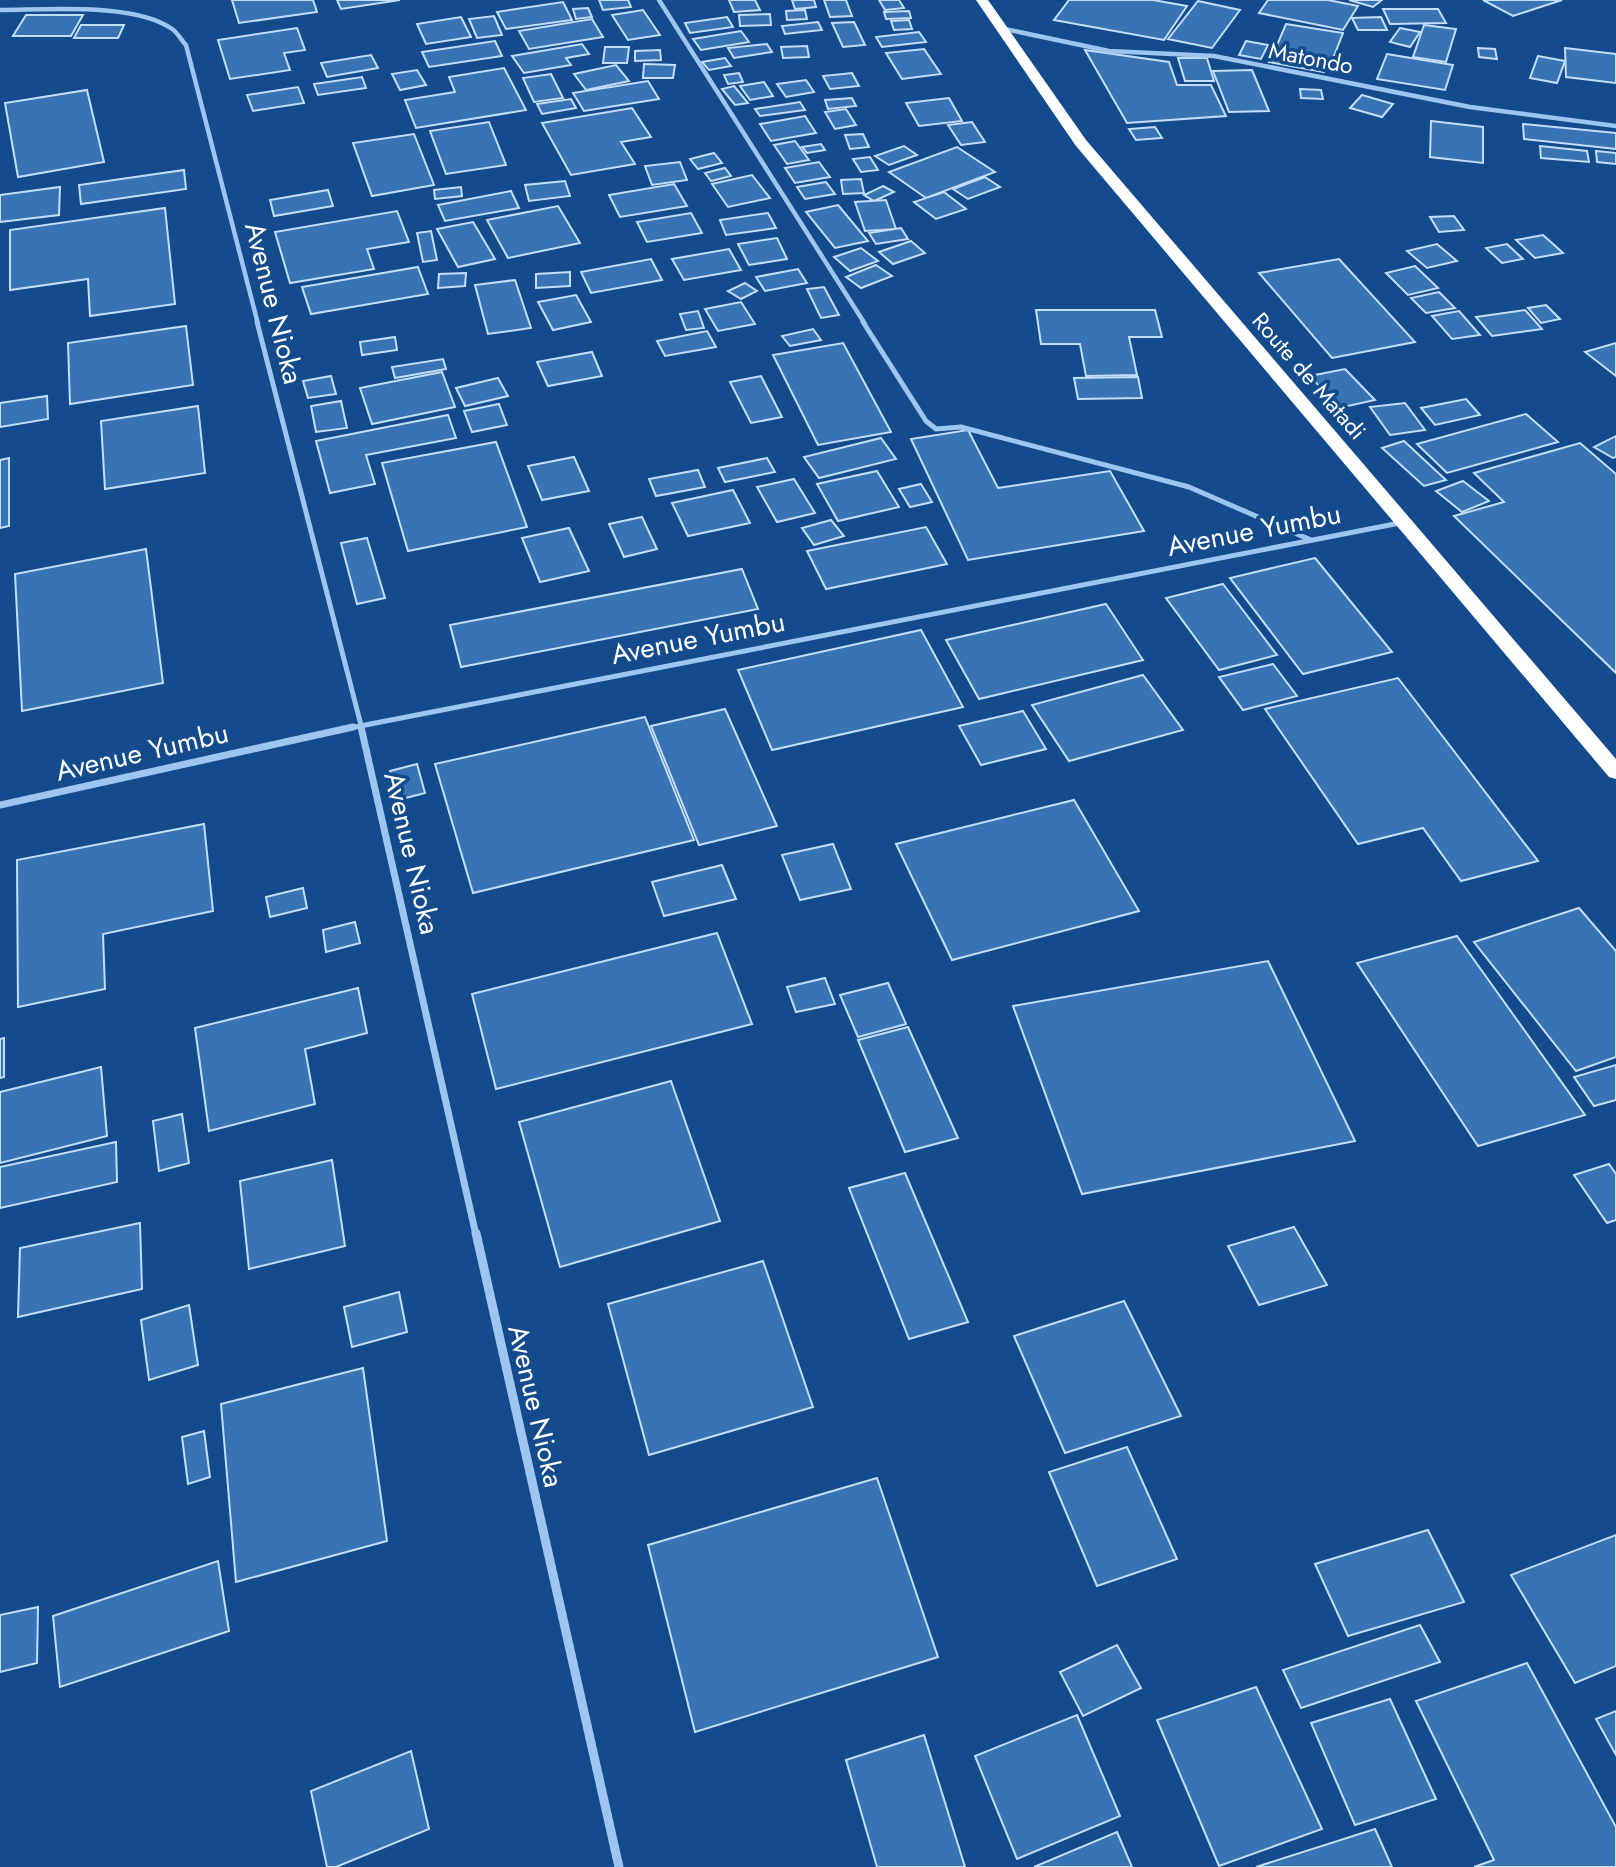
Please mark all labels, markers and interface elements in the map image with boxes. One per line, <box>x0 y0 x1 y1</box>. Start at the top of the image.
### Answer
street label: Matondo <box>1266 33 1356 83</box>
street label: Avenue Nioka <box>234 218 314 388</box>
street label: Route de Matadi <box>1244 305 1374 447</box>
street label: Avenue Yumbu <box>1164 493 1344 567</box>
street label: Avenue Yumbu <box>608 601 788 675</box>
street label: Avenue Yumbu <box>51 712 233 792</box>
street label: Avenue Nioka <box>373 768 451 938</box>
street label: Avenue Nioka <box>497 1321 575 1491</box>

